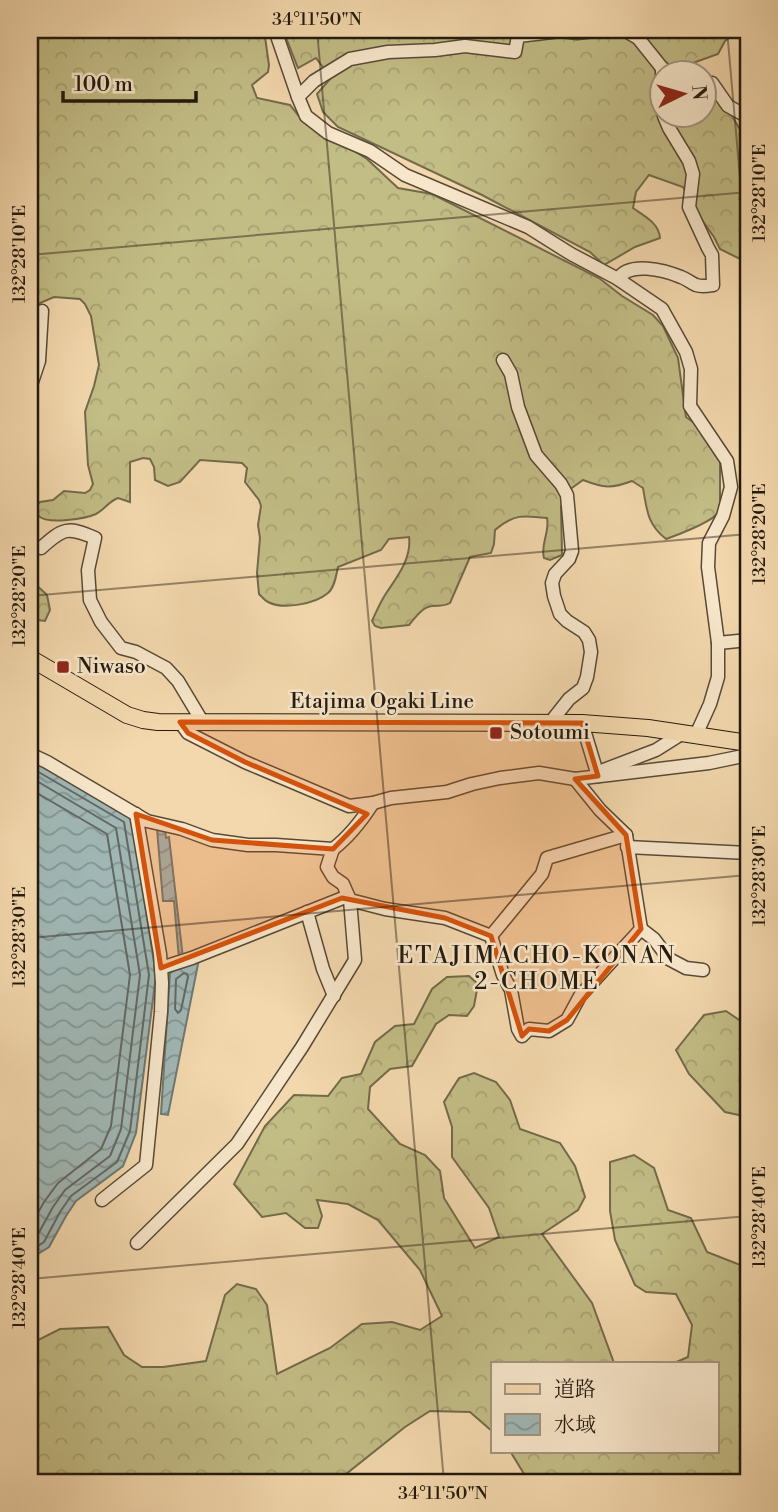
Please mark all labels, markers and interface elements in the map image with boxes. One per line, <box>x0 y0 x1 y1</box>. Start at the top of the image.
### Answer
text: 34°11'50"N <box>272 8 363 31</box>
scale bar <box>63 60 196 104</box>
north arrow <box>648 60 718 130</box>
text: 100 m <box>74 72 133 98</box>
text: N <box>686 84 712 101</box>
text: 132°28'10"E <box>748 144 771 242</box>
text: 132°28'10"E <box>8 205 31 303</box>
text: 132°28'20"E <box>748 483 771 585</box>
text: 132°28'20"E <box>8 545 31 647</box>
place label: Niwaso <box>77 654 146 680</box>
marker: Niwaso <box>55 659 71 675</box>
street label: Etajima Ogaki Line <box>290 689 474 715</box>
place label: Sotoumi <box>510 720 590 746</box>
marker: Sotoumi <box>488 725 504 741</box>
text: 132°28'30"E <box>748 825 771 927</box>
text: 132°28'30"E <box>8 886 31 988</box>
district label: ETAJIMACHO-KONAN 2-CHOME <box>398 942 676 996</box>
text: 132°28'40"E <box>748 1166 771 1268</box>
text: 132°28'40"E <box>8 1227 31 1329</box>
legend <box>491 1362 718 1452</box>
text: 道路 <box>554 1377 596 1403</box>
text: 水域 <box>554 1413 596 1439</box>
text: 34°11'50"N <box>398 1482 489 1505</box>

